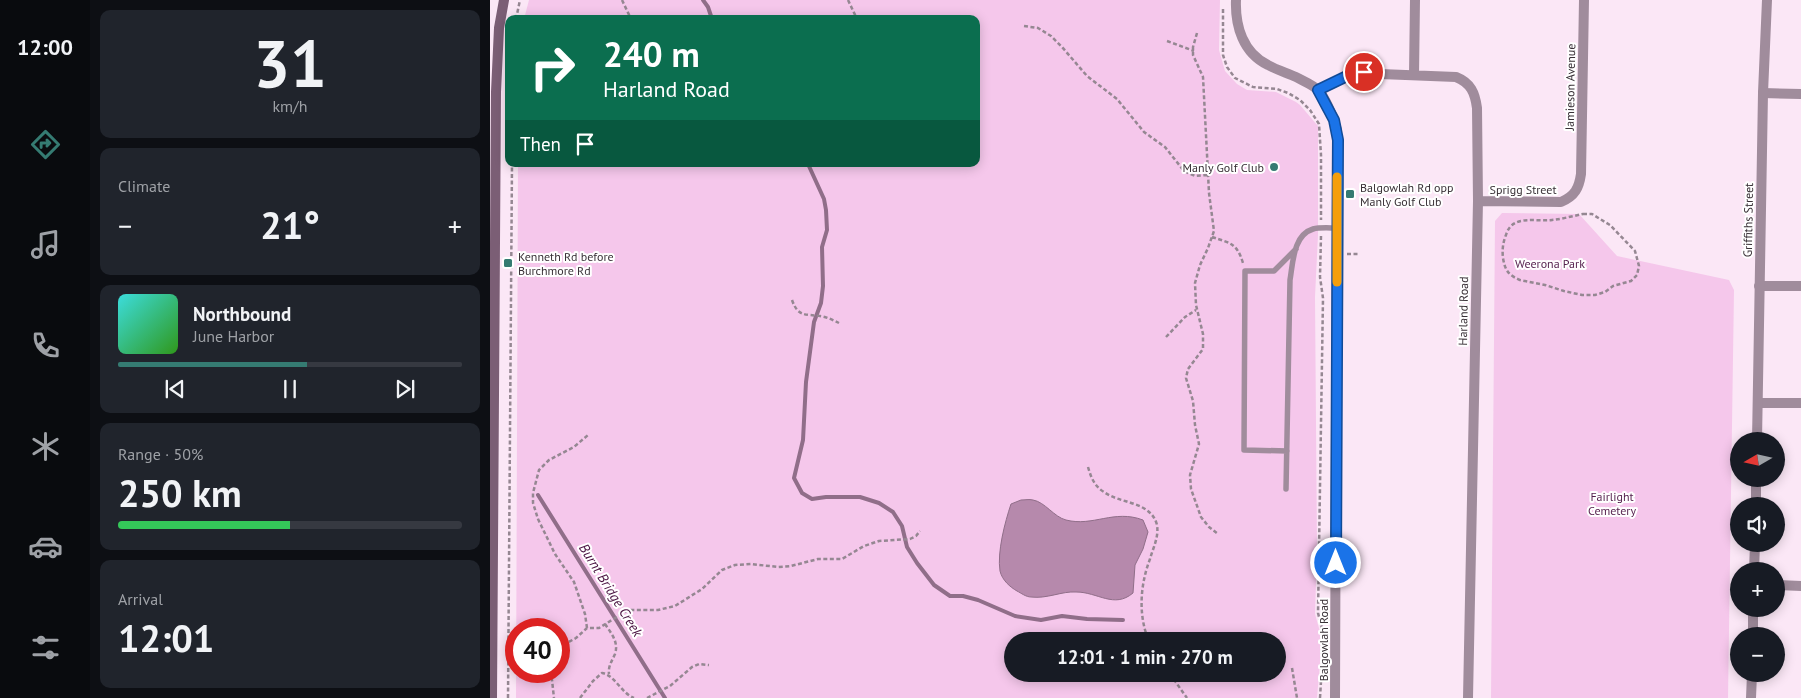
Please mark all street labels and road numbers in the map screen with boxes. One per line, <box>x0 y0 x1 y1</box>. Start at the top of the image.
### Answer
street label: Jamieson Avenue <box>1562 43 1578 132</box>
street label: Sprigg Street <box>1490 182 1556 197</box>
street label: Griffiths Street <box>1740 183 1756 257</box>
street label: Harland Road <box>1455 276 1471 346</box>
street label: Balgowlah Road <box>1316 599 1331 681</box>

